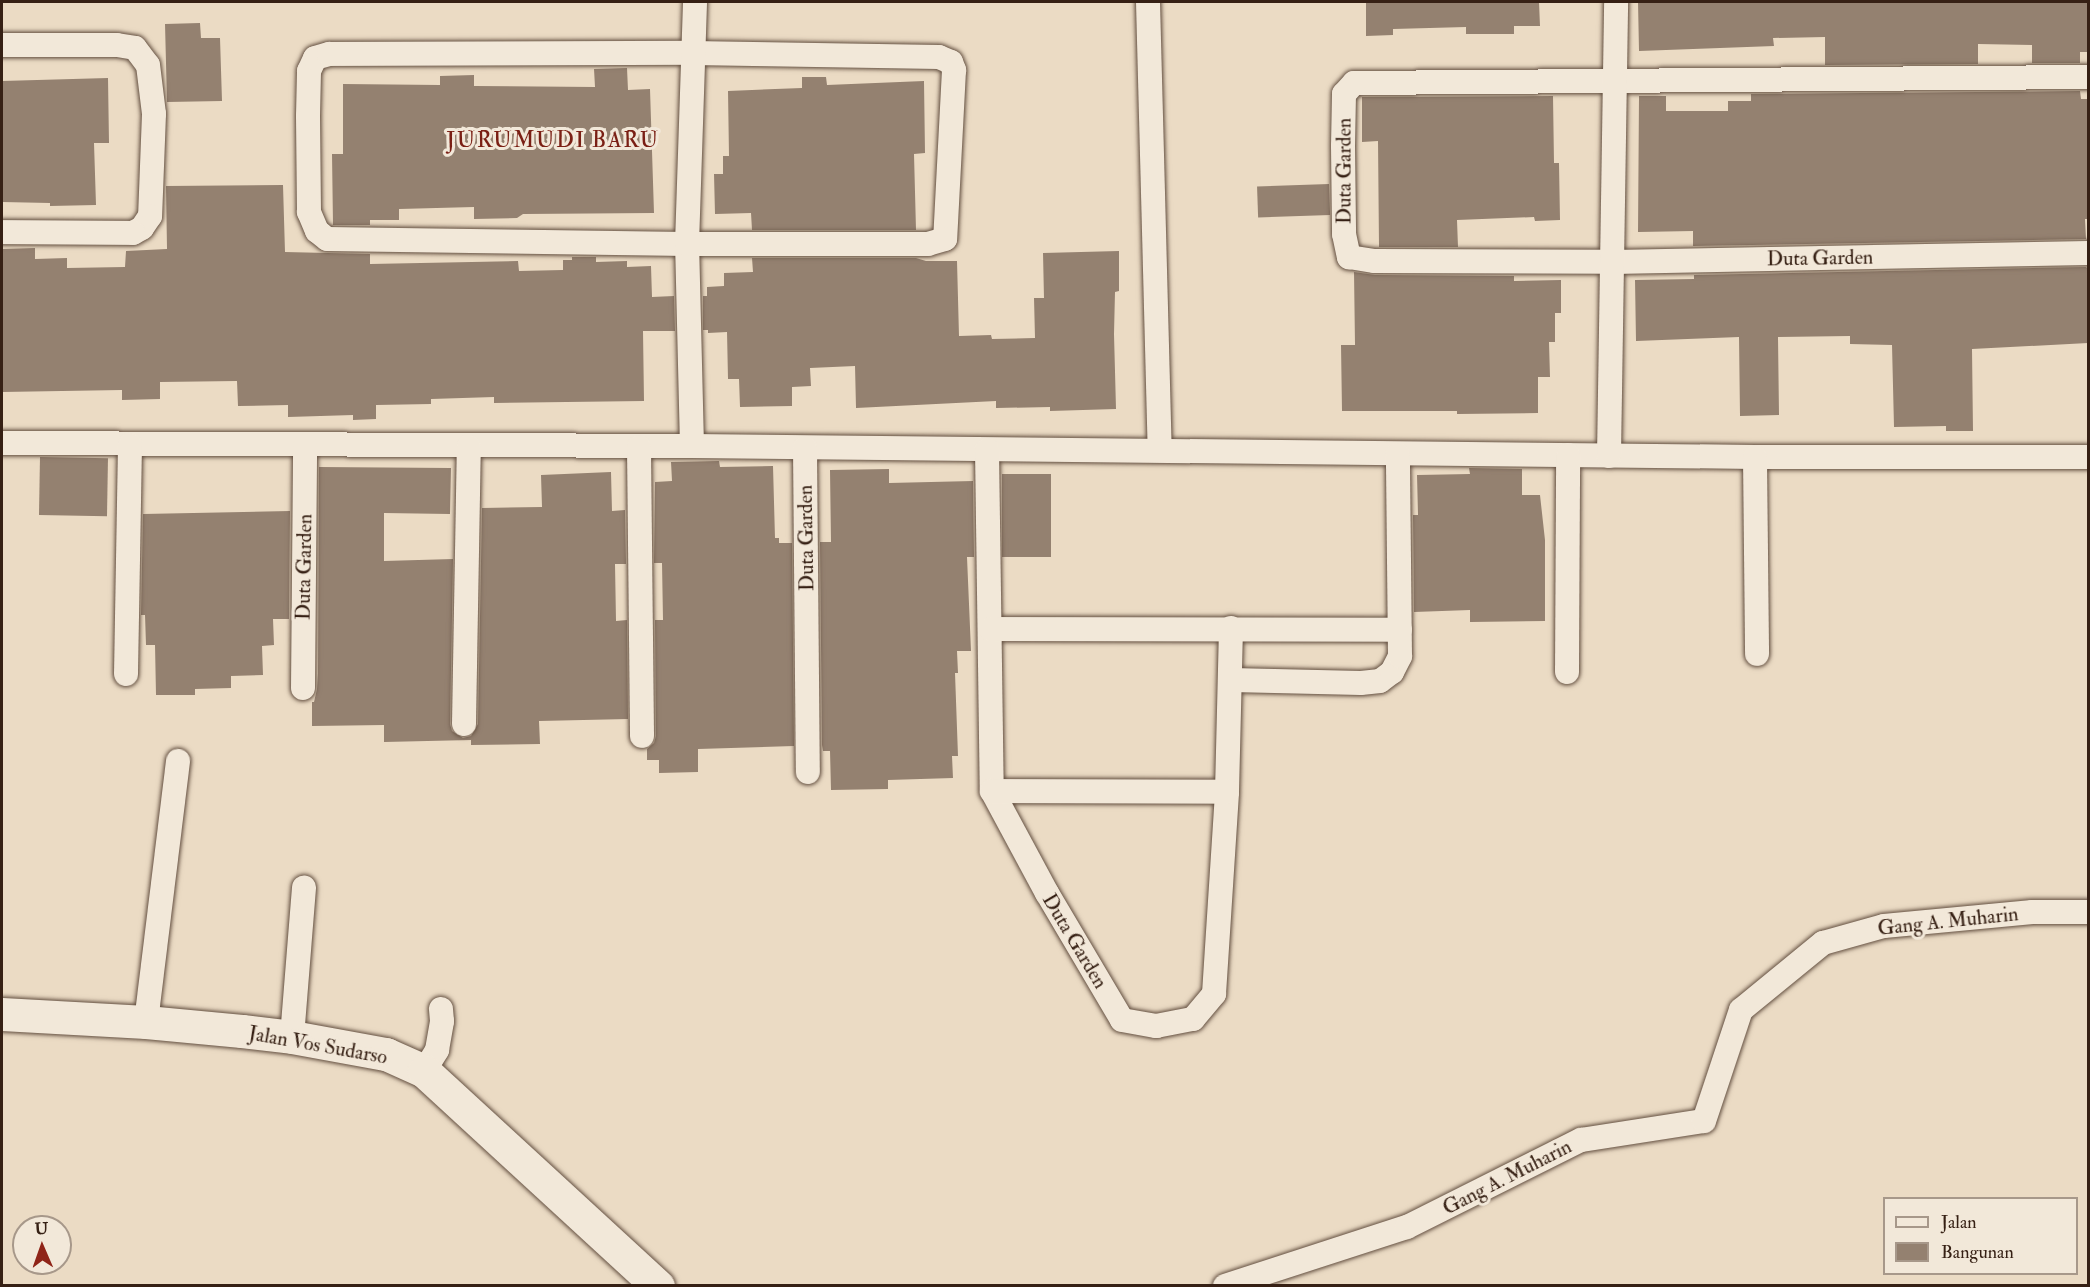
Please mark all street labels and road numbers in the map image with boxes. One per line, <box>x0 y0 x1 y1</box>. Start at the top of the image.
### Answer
street label: Duta Garden <box>1332 118 1356 224</box>
street label: Duta Garden <box>1767 245 1873 271</box>
street label: Duta Garden <box>793 485 819 591</box>
street label: Duta Garden <box>291 514 317 620</box>
street label: Duta Garden <box>1037 889 1113 993</box>
street label: Gang A. Muharin <box>1876 902 2020 940</box>
street label: Jalan Vos Sudarso <box>247 1021 389 1069</box>
street label: Gang A. Muharin <box>1439 1134 1575 1220</box>

